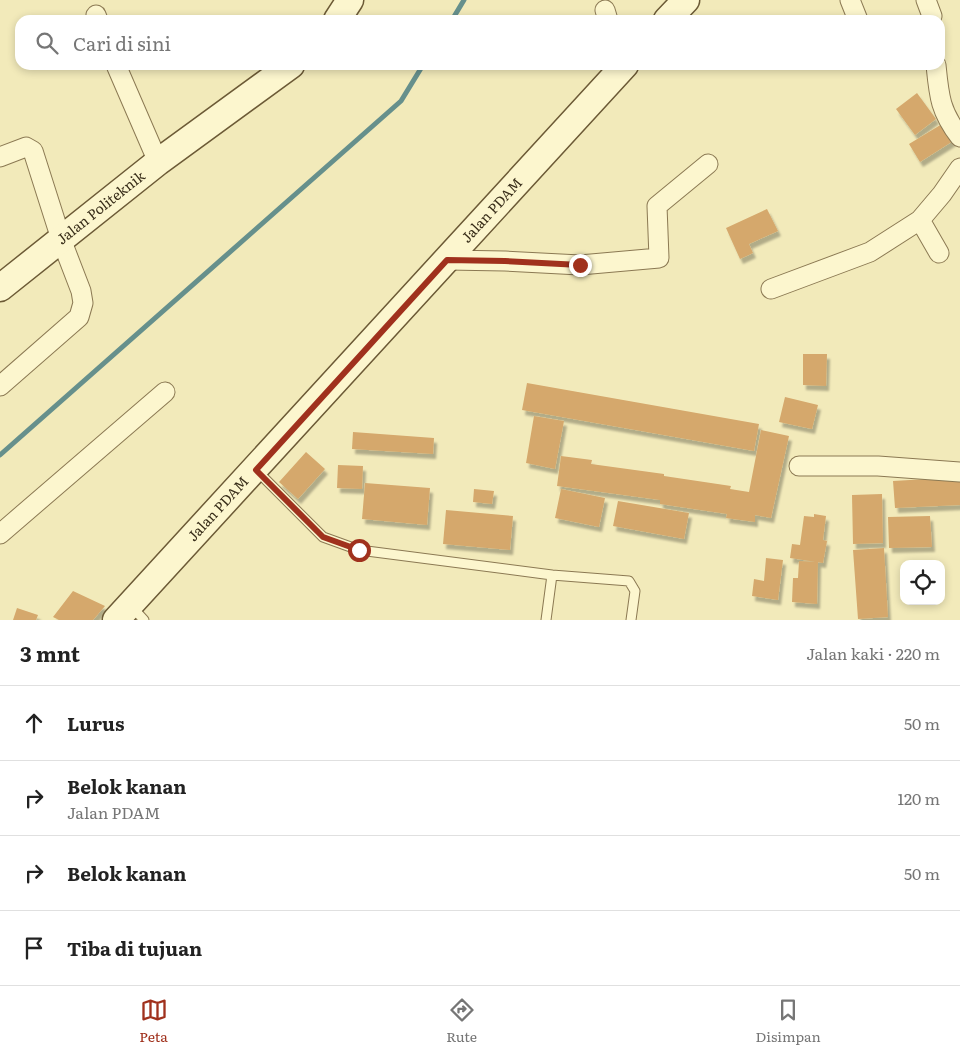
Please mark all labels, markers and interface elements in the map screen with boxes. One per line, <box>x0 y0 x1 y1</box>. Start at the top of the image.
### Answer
search box <box>15 15 945 70</box>
icon: search <box>33 29 61 57</box>
text: Cari di sini <box>73 29 171 57</box>
street label: Jalan Politeknik <box>52 165 149 248</box>
street label: Jalan PDAM <box>456 173 526 246</box>
route end <box>569 254 592 277</box>
street label: Jalan PDAM <box>182 471 252 545</box>
route start <box>348 539 371 562</box>
map controls <box>900 560 945 605</box>
button: locate <box>900 560 945 605</box>
text: 3 mnt <box>20 637 80 668</box>
text: Jalan kaki · 220 m <box>806 641 940 665</box>
icon: ahead <box>20 709 48 737</box>
text: Lurus <box>67 709 124 737</box>
text: 50 m <box>904 711 940 735</box>
text: Belok kanan <box>67 772 186 800</box>
icon: right <box>20 784 48 812</box>
text: 120 m <box>897 786 940 810</box>
text: Jalan PDAM <box>67 800 160 824</box>
icon: right <box>20 859 48 887</box>
text: Belok kanan <box>67 859 186 887</box>
text: 50 m <box>904 861 940 885</box>
icon: arrive <box>20 934 48 962</box>
text: Tiba di tujuan <box>67 934 202 962</box>
tab: Peta <box>139 996 168 1046</box>
tab: Rute <box>446 996 477 1046</box>
tab: Disimpan <box>756 996 821 1046</box>

